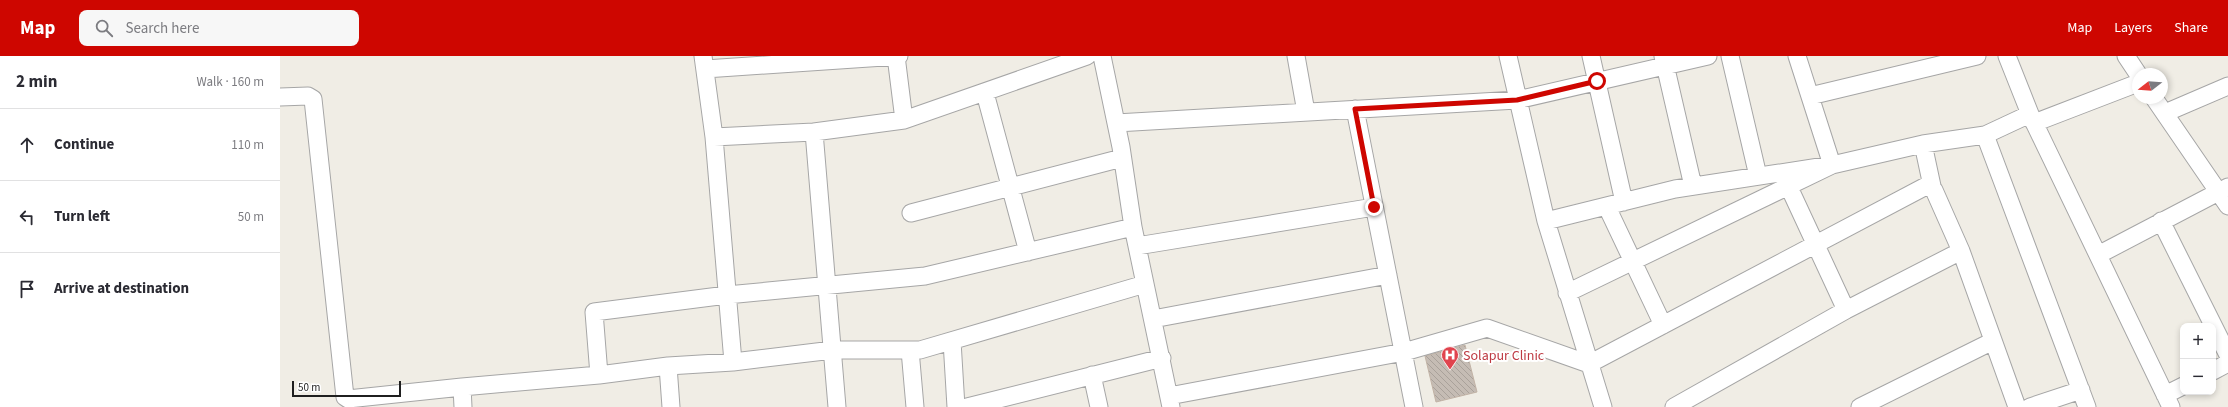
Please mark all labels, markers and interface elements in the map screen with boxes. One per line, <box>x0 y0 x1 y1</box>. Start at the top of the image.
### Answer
search box <box>79 10 359 46</box>
text: Map <box>20 15 55 42</box>
icon: search <box>93 17 115 39</box>
text: Search here <box>125 18 199 39</box>
text: Map <box>2067 18 2092 38</box>
text: Layers <box>2114 18 2152 38</box>
text: Share <box>2174 18 2208 38</box>
north arrow <box>2132 68 2168 104</box>
text: 2 min <box>16 70 57 94</box>
route start <box>1588 72 1606 90</box>
text: Walk · 160 m <box>196 73 264 91</box>
icon: ahead <box>16 134 38 156</box>
text: Continue <box>54 134 114 155</box>
text: 110 m <box>231 136 264 154</box>
route end <box>1365 198 1383 216</box>
icon: left <box>16 206 38 228</box>
text: Turn left <box>54 206 110 227</box>
text: 50 m <box>238 208 264 226</box>
icon: arrive <box>16 278 38 300</box>
text: Arrive at destination <box>54 278 189 299</box>
map controls <box>2180 323 2216 395</box>
button: + <box>2180 323 2216 359</box>
hospital icon: Solapur Clinic <box>1440 345 1460 370</box>
place label: Solapur Clinic <box>1463 346 1545 366</box>
button: − <box>2180 359 2216 395</box>
scale bar <box>292 379 401 398</box>
text: 50 m <box>298 380 320 395</box>

